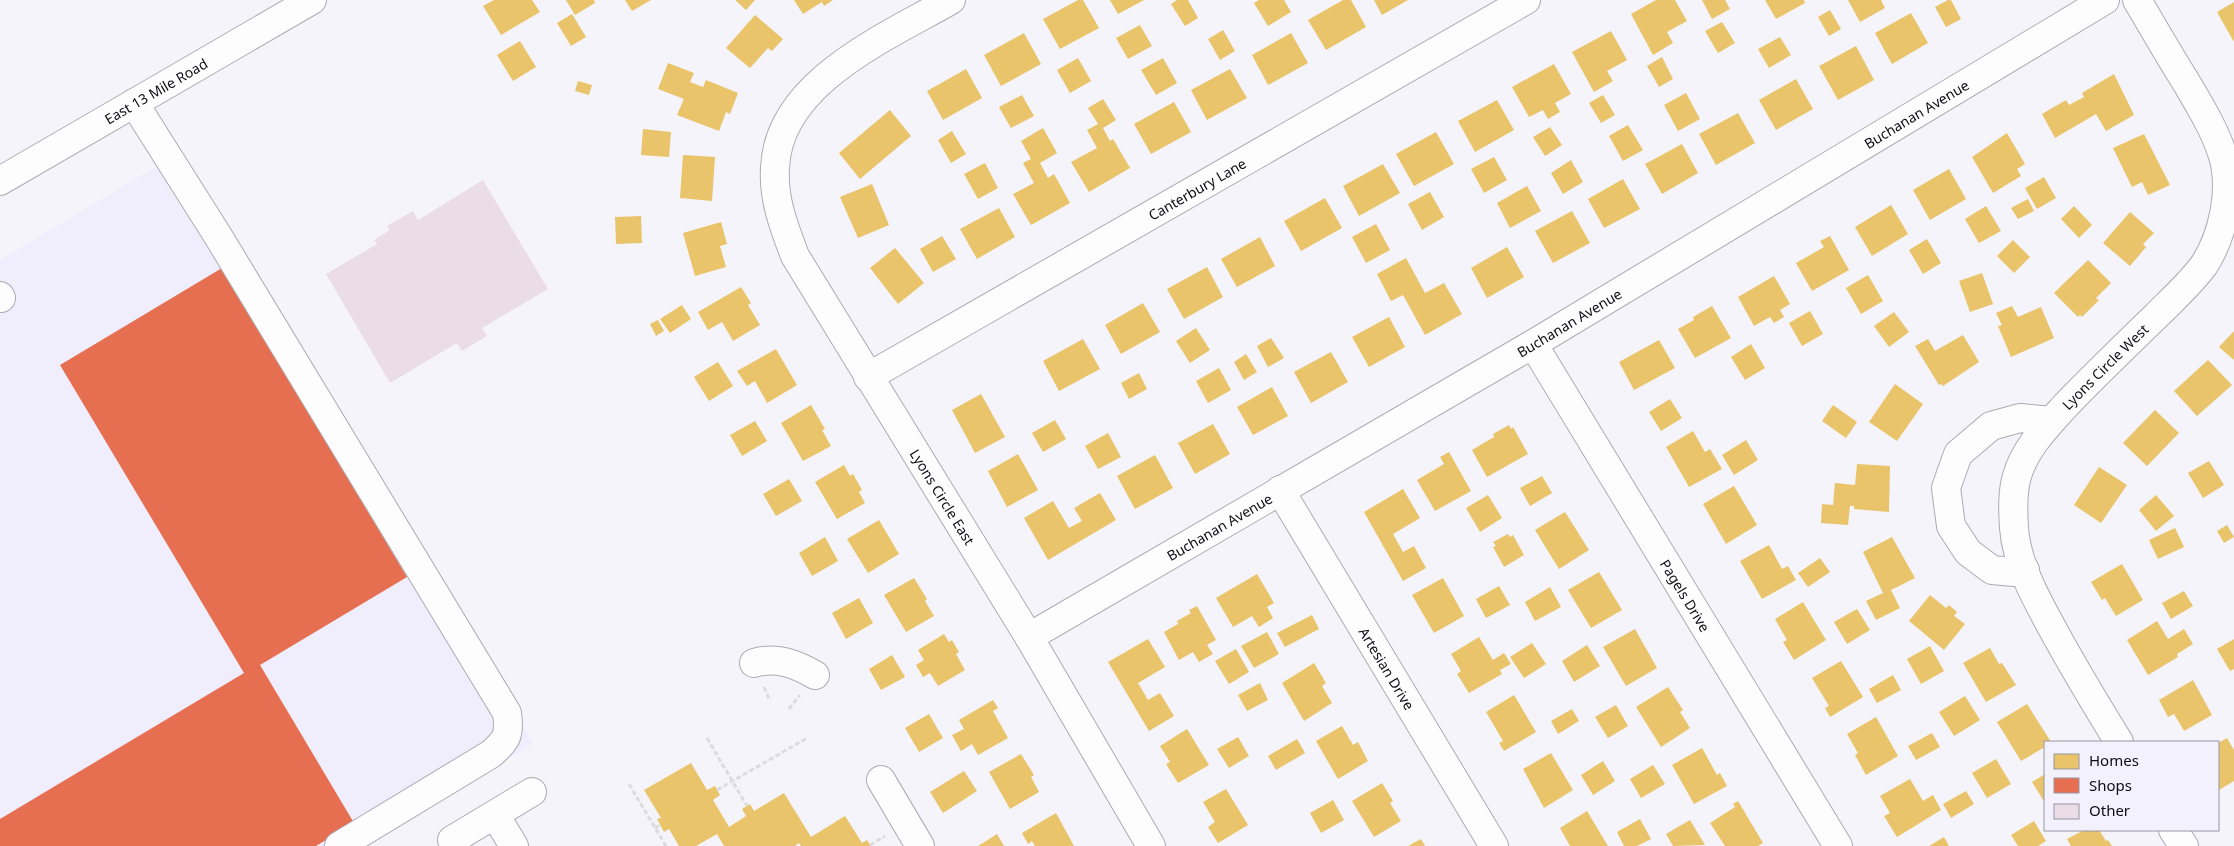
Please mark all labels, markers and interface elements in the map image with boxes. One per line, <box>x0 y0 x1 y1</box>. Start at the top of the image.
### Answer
street label: East 13 Mile Road <box>101 53 211 128</box>
street label: Buchanan Avenue <box>1860 75 1972 152</box>
street label: Canterbury Lane <box>1145 153 1249 224</box>
street label: Buchanan Avenue <box>1513 283 1625 361</box>
street label: Lyons Circle West <box>2057 319 2152 413</box>
street label: Lyons Circle East <box>906 445 980 548</box>
street label: Buchanan Avenue <box>1163 488 1276 565</box>
street label: Pagels Drive <box>1656 555 1715 635</box>
street label: Artesian Drive <box>1355 624 1419 713</box>
legend <box>2044 741 2219 831</box>
text: Homes <box>2089 750 2139 770</box>
text: Shops <box>2089 775 2132 795</box>
text: Other <box>2089 800 2130 820</box>

